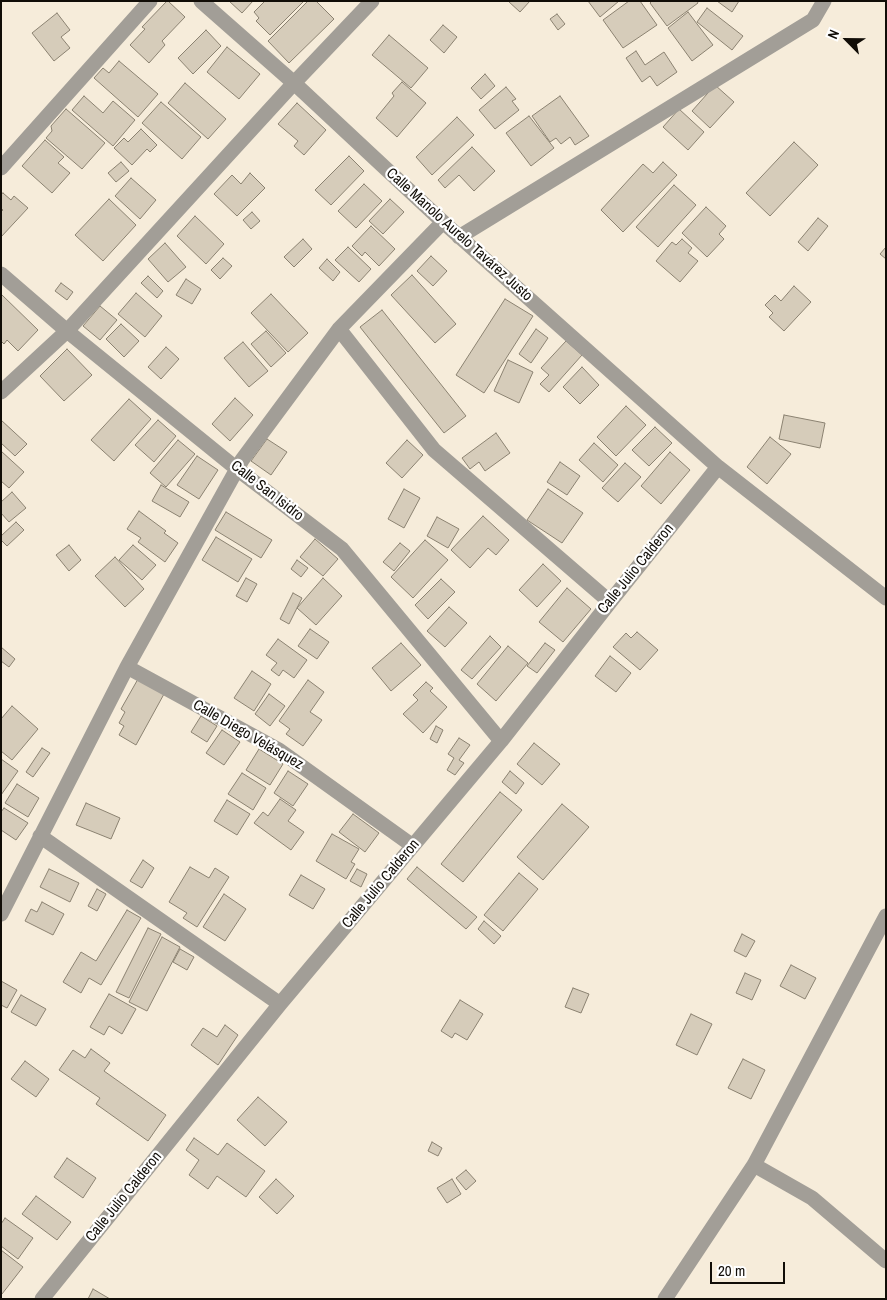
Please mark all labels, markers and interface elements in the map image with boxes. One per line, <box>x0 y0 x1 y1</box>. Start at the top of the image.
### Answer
north arrow <box>822 15 872 65</box>
text: N <box>823 27 843 41</box>
street label: Calle Manolo Aurelo Tavárez Justo <box>382 165 536 305</box>
street label: Calle San Isidro <box>227 457 307 525</box>
street label: Calle Julio Calderon <box>594 520 678 618</box>
street label: Calle Diego Velásquez <box>190 696 306 774</box>
street label: Calle Julio Calderon <box>339 836 423 932</box>
street label: Calle Julio Calderon <box>82 1148 166 1246</box>
scale bar <box>712 1252 787 1284</box>
text: 20 m <box>718 1260 745 1281</box>

